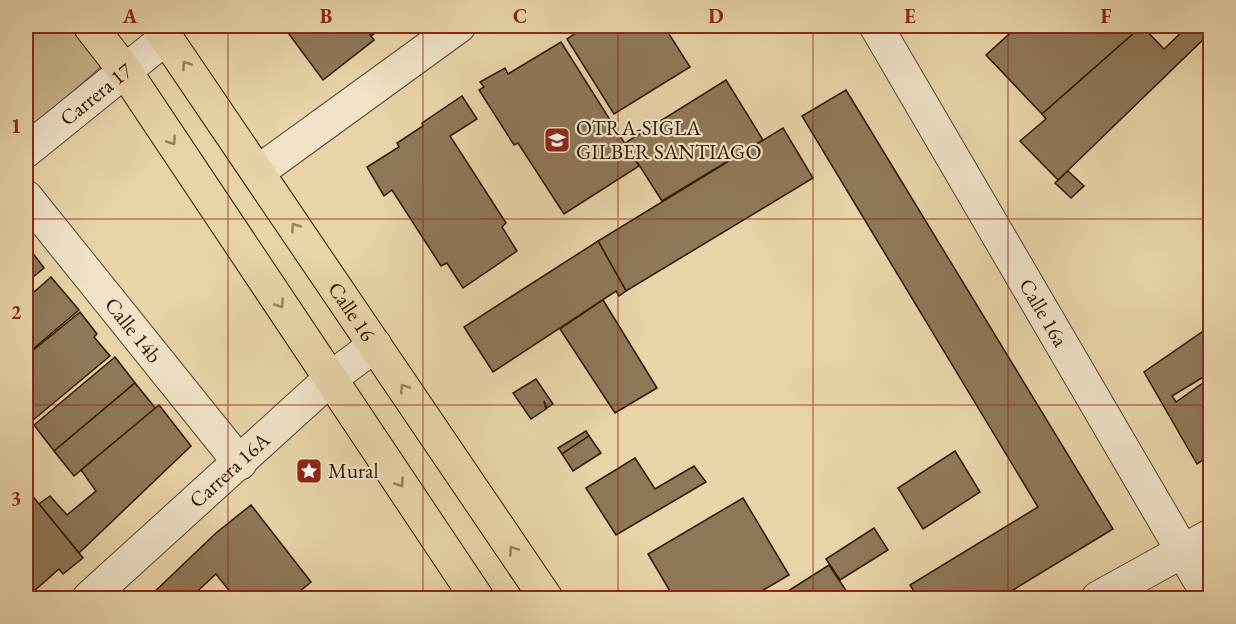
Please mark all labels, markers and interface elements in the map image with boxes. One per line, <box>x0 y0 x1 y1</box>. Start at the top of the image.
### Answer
text: A <box>122 3 138 29</box>
text: B <box>320 3 332 29</box>
text: C <box>513 3 527 29</box>
text: D <box>708 3 724 29</box>
text: E <box>904 3 916 29</box>
text: F <box>1101 3 1112 29</box>
street label: Carrera 17 <box>54 56 138 131</box>
one-way arrow <box>182 61 193 72</box>
text: 1 <box>11 113 21 139</box>
place label: OTRA-SIGLA GILBER SANTIAGO <box>576 114 761 165</box>
school or university icon: OTRA-SIGLA GILBER SANTIAGO <box>542 125 572 155</box>
one-way arrow <box>165 135 176 146</box>
one-way arrow <box>291 222 302 233</box>
street label: Calle 16a <box>1013 274 1075 352</box>
street label: Calle 16 <box>322 276 382 346</box>
street label: Calle 14b <box>99 292 168 368</box>
one-way arrow <box>273 297 284 308</box>
text: 2 <box>11 299 22 325</box>
one-way arrow <box>400 384 411 395</box>
street label: Carrera 16A <box>183 426 276 513</box>
place icon: Mural <box>294 456 324 486</box>
place label: Mural <box>328 457 378 484</box>
one-way arrow <box>393 477 404 488</box>
text: 3 <box>11 485 21 511</box>
one-way arrow <box>509 546 520 557</box>

